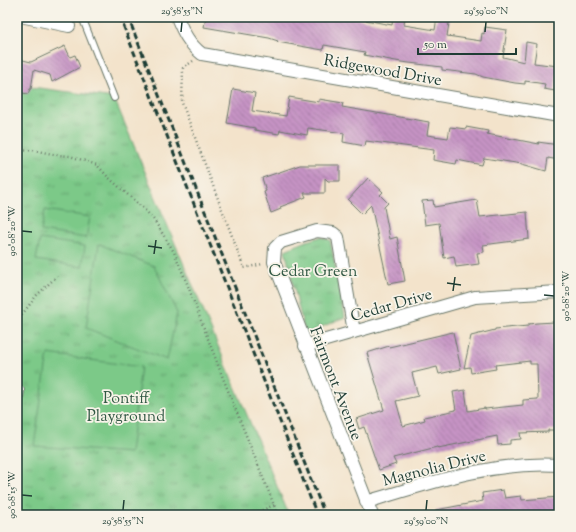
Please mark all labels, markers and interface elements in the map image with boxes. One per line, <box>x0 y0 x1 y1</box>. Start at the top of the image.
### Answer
text: 29°58'55"N <box>161 4 203 19</box>
text: 29°59'00"N <box>464 4 508 19</box>
scale bar <box>418 30 516 56</box>
text: 50 m <box>423 36 447 54</box>
street label: Ridgewood Drive <box>322 50 444 93</box>
text: 90°08'20"W <box>5 206 20 256</box>
park label: Cedar Green <box>269 261 358 284</box>
text: 90°08'20"W <box>559 271 574 321</box>
street label: Cedar Drive <box>348 284 435 329</box>
street label: Fairmont Avenue <box>302 324 367 444</box>
park label: Pontiff Playground <box>87 388 165 429</box>
street label: Magnolia Drive <box>380 445 489 493</box>
text: 90°08'15"W <box>5 471 20 519</box>
text: 29°58'55"N <box>102 514 144 529</box>
text: 29°59'00"N <box>404 514 448 529</box>

